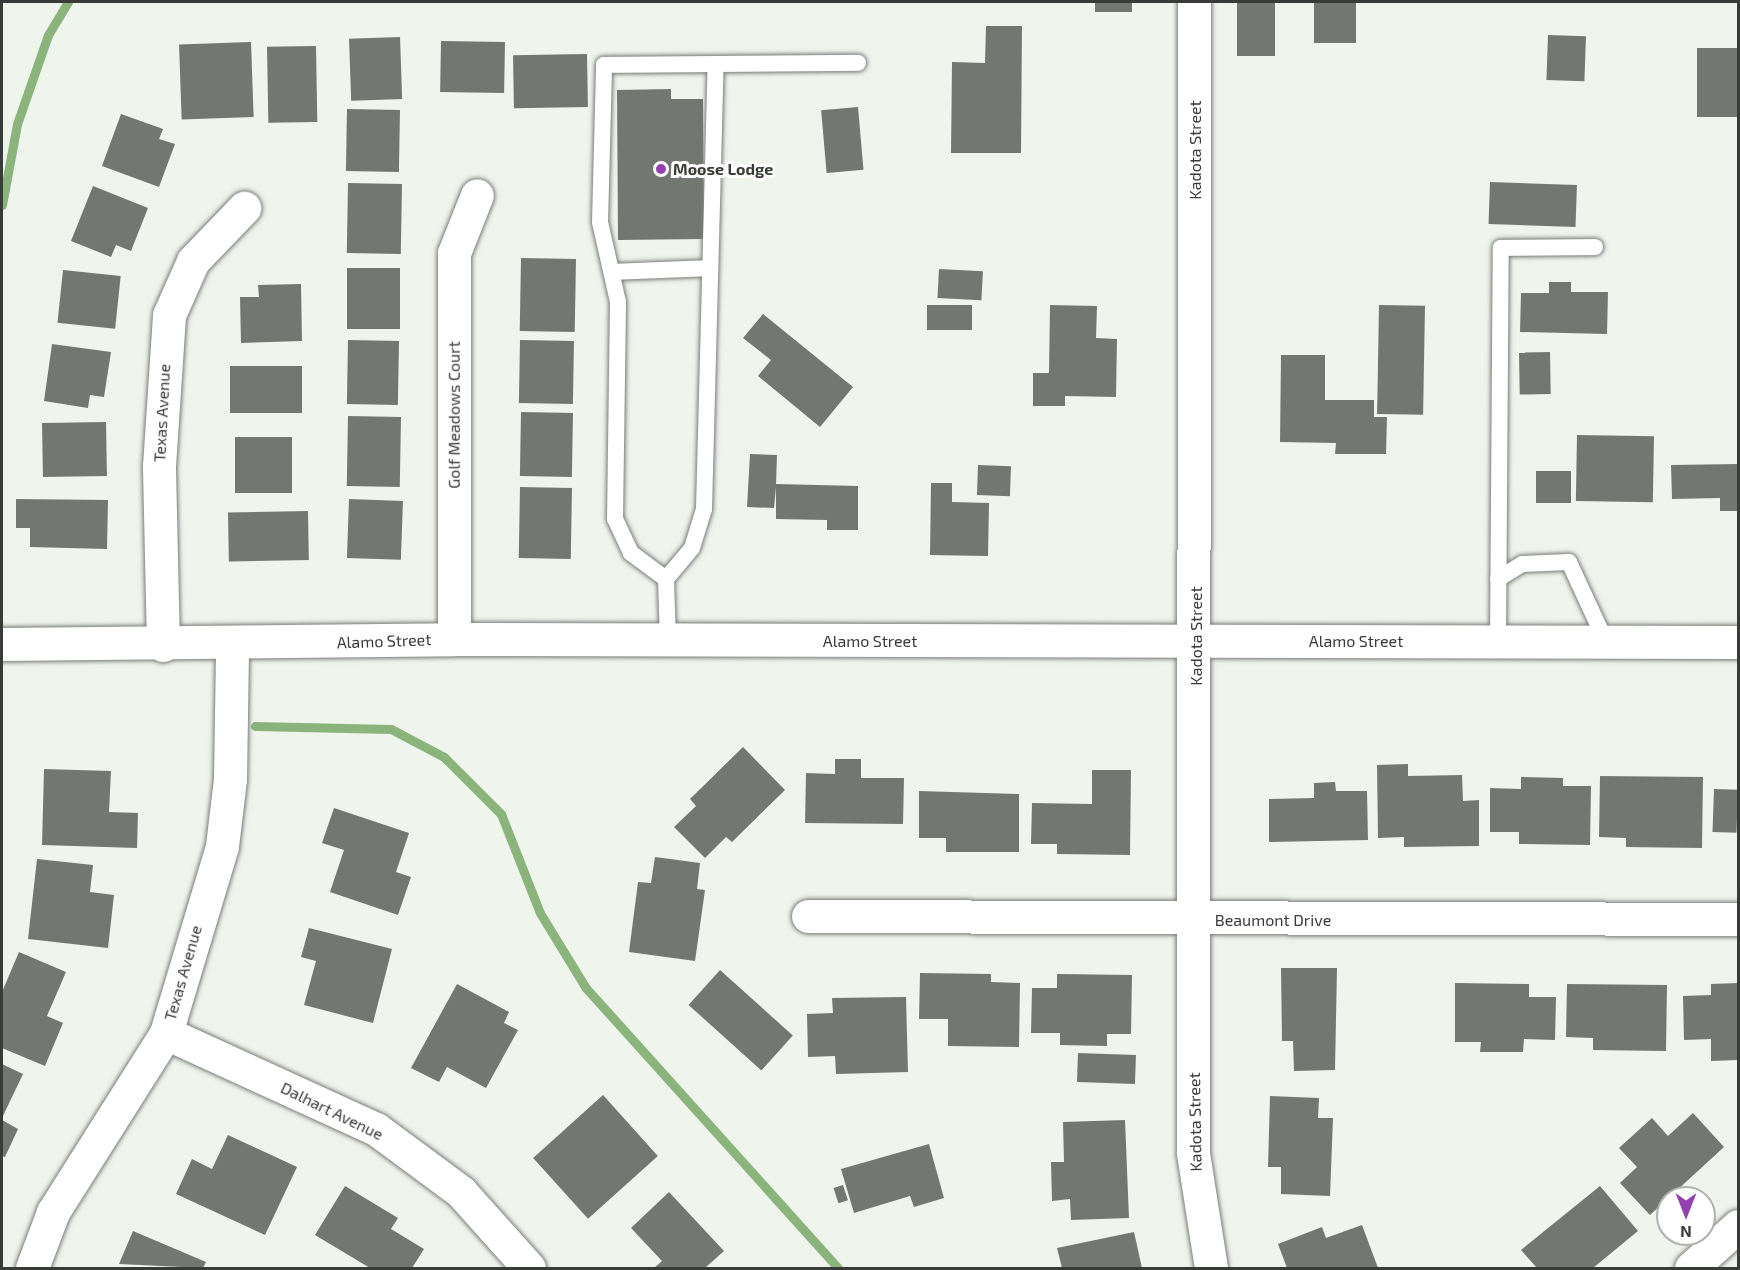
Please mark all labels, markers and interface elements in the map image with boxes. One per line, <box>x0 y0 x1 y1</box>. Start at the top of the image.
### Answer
street label: Kadota Street <box>1185 100 1205 200</box>
place label: Moose Lodge <box>673 159 773 179</box>
marker: Moose Lodge <box>654 162 668 176</box>
street label: Golf Meadows Court <box>444 341 464 489</box>
street label: Texas Avenue <box>150 363 174 463</box>
street label: Kadota Street <box>1186 586 1206 686</box>
street label: Alamo Street <box>336 630 432 652</box>
street label: Alamo Street <box>823 631 917 651</box>
street label: Alamo Street <box>1309 631 1403 651</box>
street label: Beaumont Drive <box>1215 910 1331 930</box>
street label: Texas Avenue <box>160 923 206 1023</box>
street label: Kadota Street <box>1185 1072 1205 1172</box>
street label: Dalhart Avenue <box>277 1078 387 1144</box>
north arrow <box>1656 1186 1716 1246</box>
text: N <box>1680 1223 1692 1242</box>

